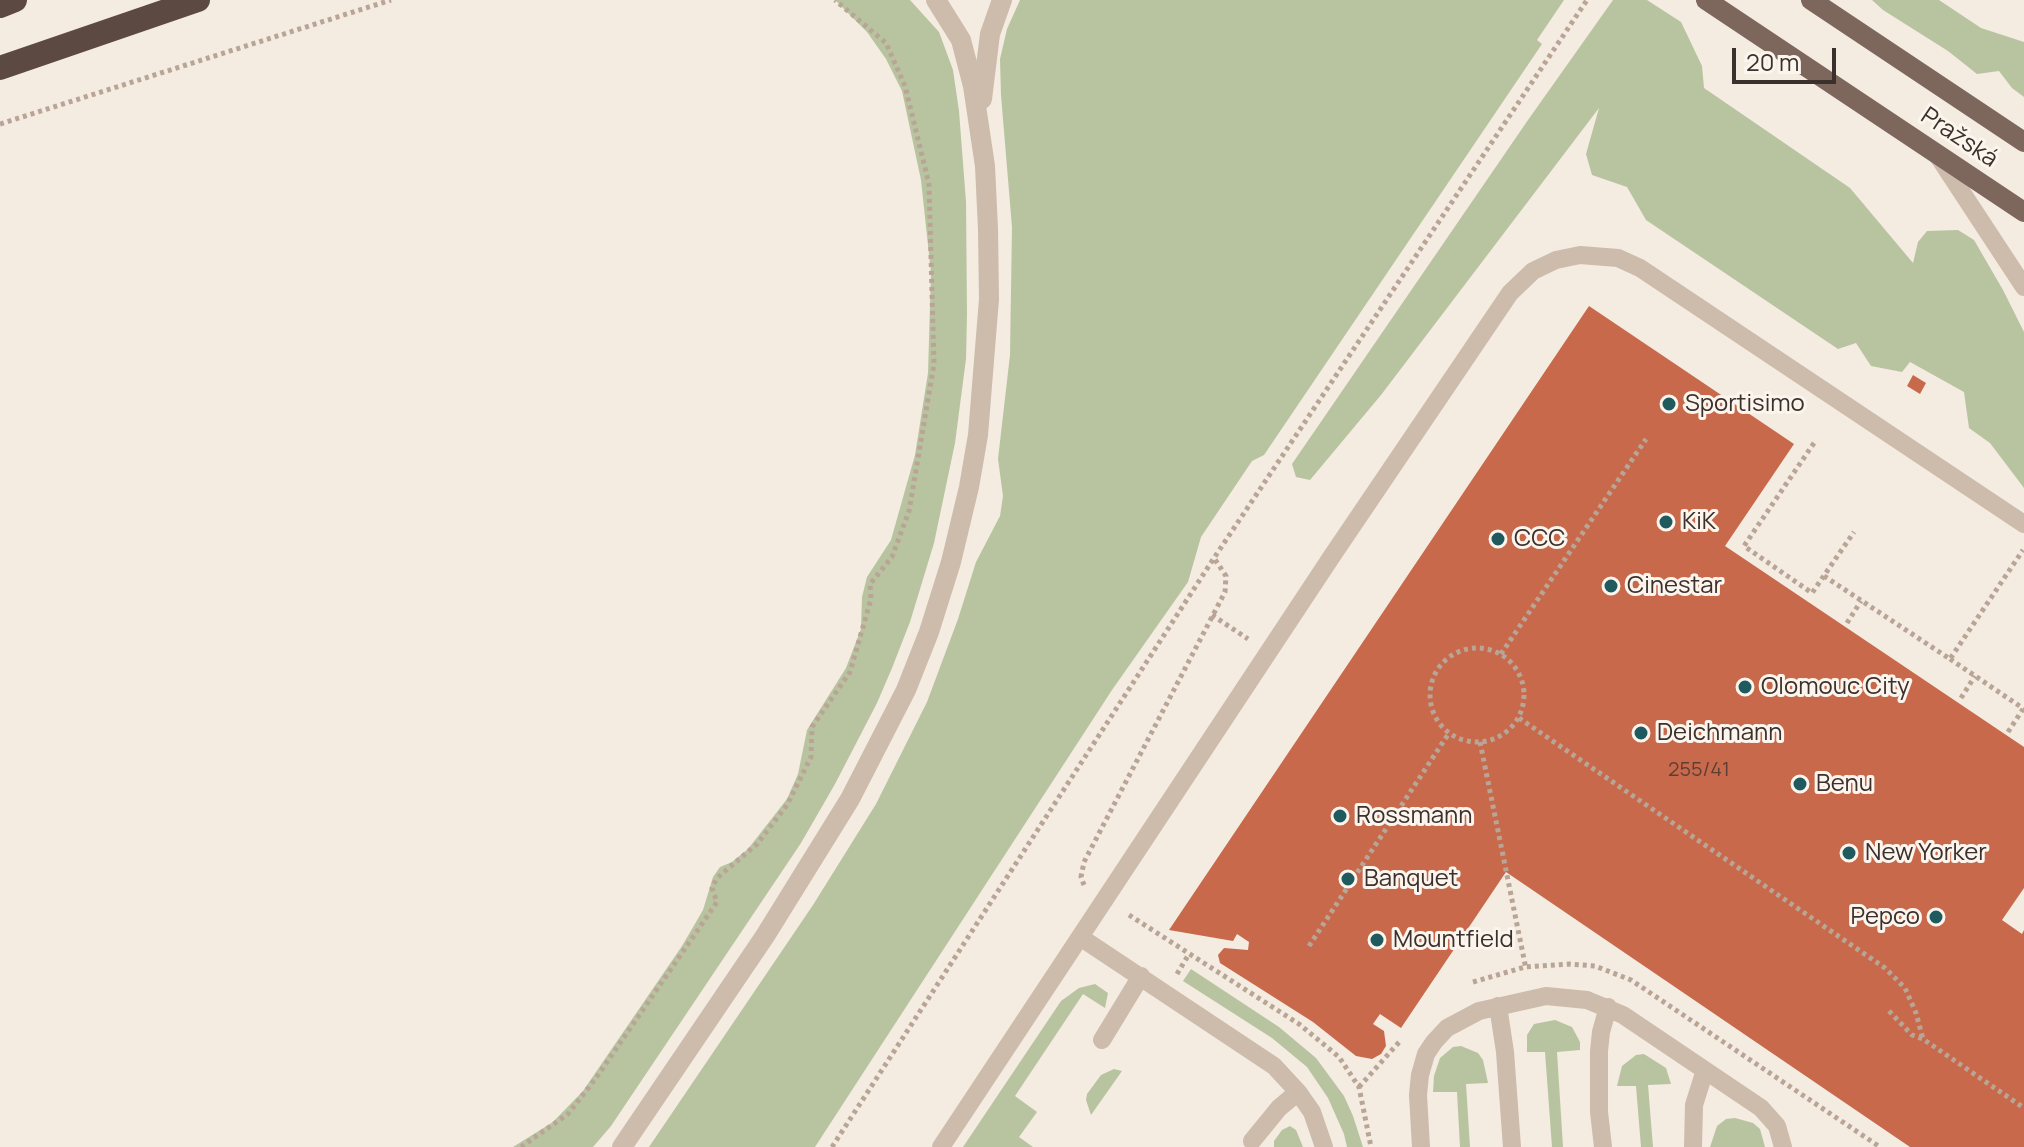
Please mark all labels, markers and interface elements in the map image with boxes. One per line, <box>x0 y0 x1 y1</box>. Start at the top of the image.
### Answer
scale bar <box>1736 32 1840 82</box>
text: 20 m <box>1746 45 1799 78</box>
street label: Pražská <box>1915 102 2003 174</box>
place label: Sportisimo <box>1685 390 1805 418</box>
marker: Sportisimo <box>1660 395 1678 413</box>
place label: KiK <box>1682 508 1716 536</box>
marker: KiK <box>1657 513 1675 531</box>
place label: CCC <box>1514 525 1566 553</box>
marker: CCC <box>1489 530 1507 548</box>
place label: Cinestar <box>1627 572 1722 600</box>
marker: Cinestar <box>1602 577 1620 595</box>
place label: Olomouc City <box>1761 673 1910 701</box>
marker: Olomouc City <box>1736 678 1754 696</box>
place label: Deichmann <box>1657 719 1782 747</box>
marker: Deichmann <box>1632 724 1650 742</box>
house number: 255/41 <box>1668 758 1730 782</box>
place label: Benu <box>1816 770 1873 798</box>
marker: Benu <box>1791 775 1809 793</box>
place label: Rossmann <box>1356 802 1473 830</box>
marker: Rossmann <box>1331 807 1349 825</box>
place label: New Yorker <box>1865 839 1987 867</box>
marker: New Yorker <box>1840 844 1858 862</box>
place label: Banquet <box>1364 865 1458 893</box>
marker: Banquet <box>1339 870 1357 888</box>
place label: Pepco <box>1851 903 1920 931</box>
marker: Pepco <box>1927 908 1945 926</box>
place label: Mountfield <box>1393 926 1514 954</box>
marker: Mountfield <box>1368 931 1386 949</box>

